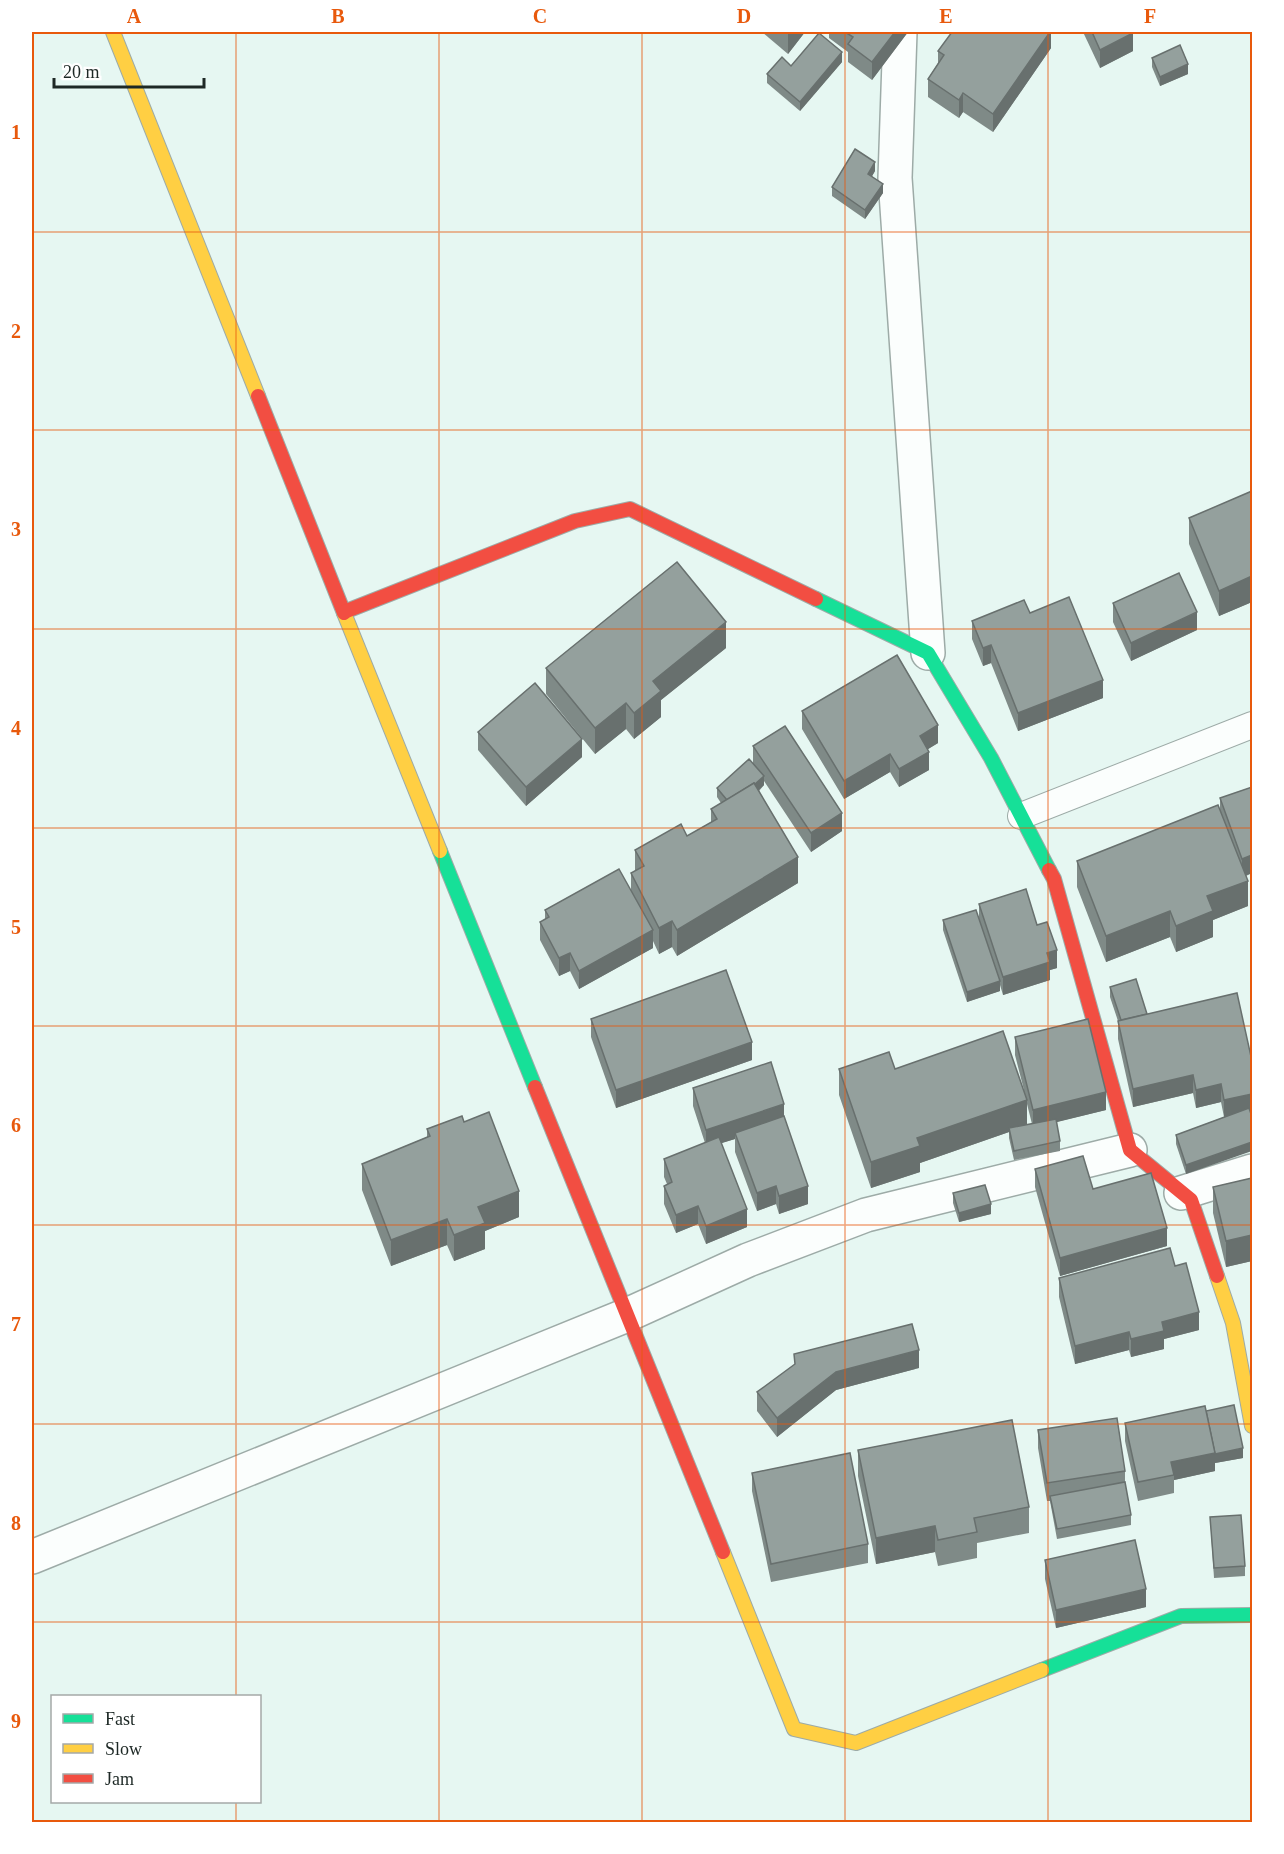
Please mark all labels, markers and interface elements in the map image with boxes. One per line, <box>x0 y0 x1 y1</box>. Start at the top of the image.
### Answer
text: A <box>127 5 142 27</box>
text: B <box>331 5 345 27</box>
text: C <box>533 5 547 27</box>
text: D <box>737 5 751 27</box>
text: E <box>939 5 953 27</box>
text: F <box>1144 5 1156 27</box>
scale bar <box>54 51 204 89</box>
text: 20 m <box>63 62 100 82</box>
text: 1 <box>11 121 21 143</box>
text: 2 <box>11 320 21 342</box>
text: 3 <box>11 518 21 540</box>
text: 4 <box>11 717 21 739</box>
text: 5 <box>11 916 21 938</box>
text: 6 <box>11 1114 21 1136</box>
text: 7 <box>11 1313 21 1335</box>
text: 8 <box>11 1512 21 1534</box>
legend <box>51 1695 261 1803</box>
text: Fast <box>105 1709 135 1729</box>
text: 9 <box>11 1710 21 1732</box>
text: Slow <box>105 1739 142 1759</box>
text: Jam <box>105 1769 134 1789</box>

